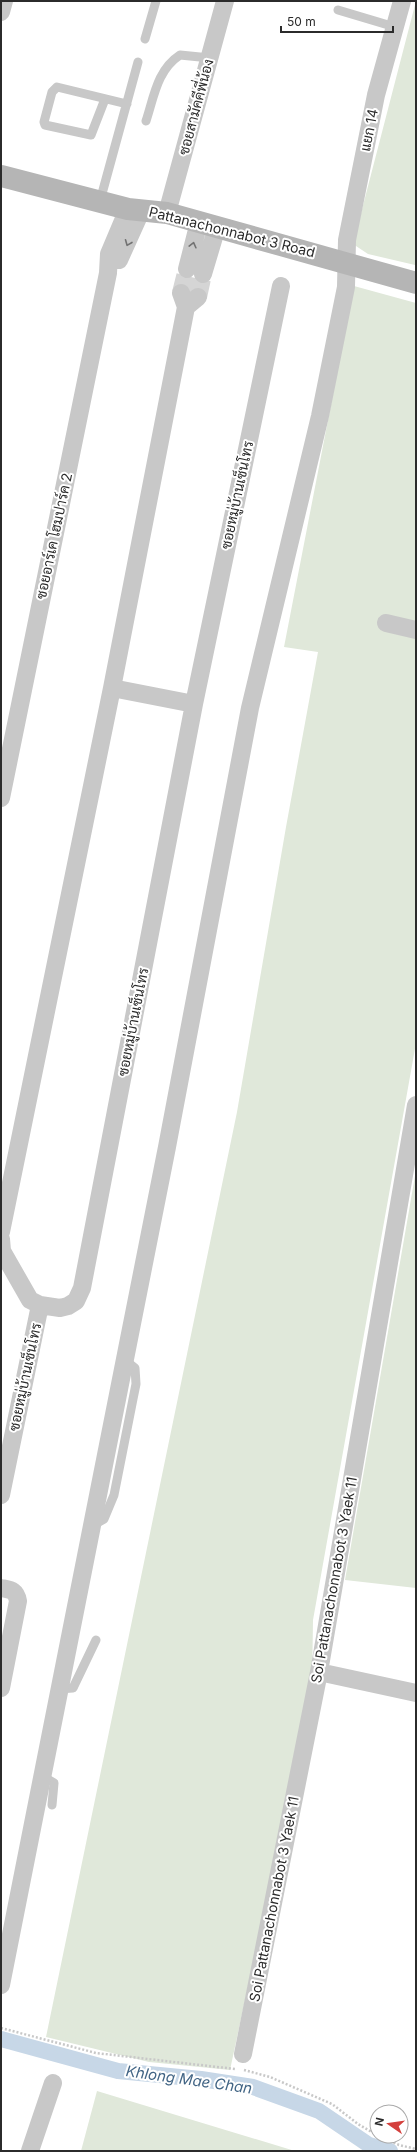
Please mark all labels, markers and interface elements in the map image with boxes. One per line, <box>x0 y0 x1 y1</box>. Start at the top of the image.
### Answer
scale bar <box>281 8 393 34</box>
text: 50 m <box>287 14 316 29</box>
street label: ซอยสามัคคีพี่น้อง <box>172 56 217 157</box>
street label: แยก 14 <box>356 107 381 153</box>
street label: Pattanachonnabot 3 Road <box>147 203 317 260</box>
one-way arrow <box>125 238 133 246</box>
one-way arrow <box>188 242 197 249</box>
street label: ซอยหมู่บ้านเซ็นโทร <box>217 439 258 551</box>
street label: ซอยอาร์เค โฮมปาร์ค 2 <box>32 471 75 601</box>
street label: ซอยหมู่บ้านเซ็นโทร <box>114 966 153 1078</box>
street label: ซอยหมู่บ้านเซ็นโทร <box>5 1321 46 1433</box>
street label: Soi Pattanachonnabot 3 Yaek 11 <box>307 1475 360 1684</box>
street label: Soi Pattanachonnabot 3 Yaek 11 <box>245 1795 302 2003</box>
water label: Khlong Mae Chan <box>125 2061 254 2098</box>
north arrow <box>369 2104 409 2144</box>
text: N <box>371 2116 387 2127</box>

